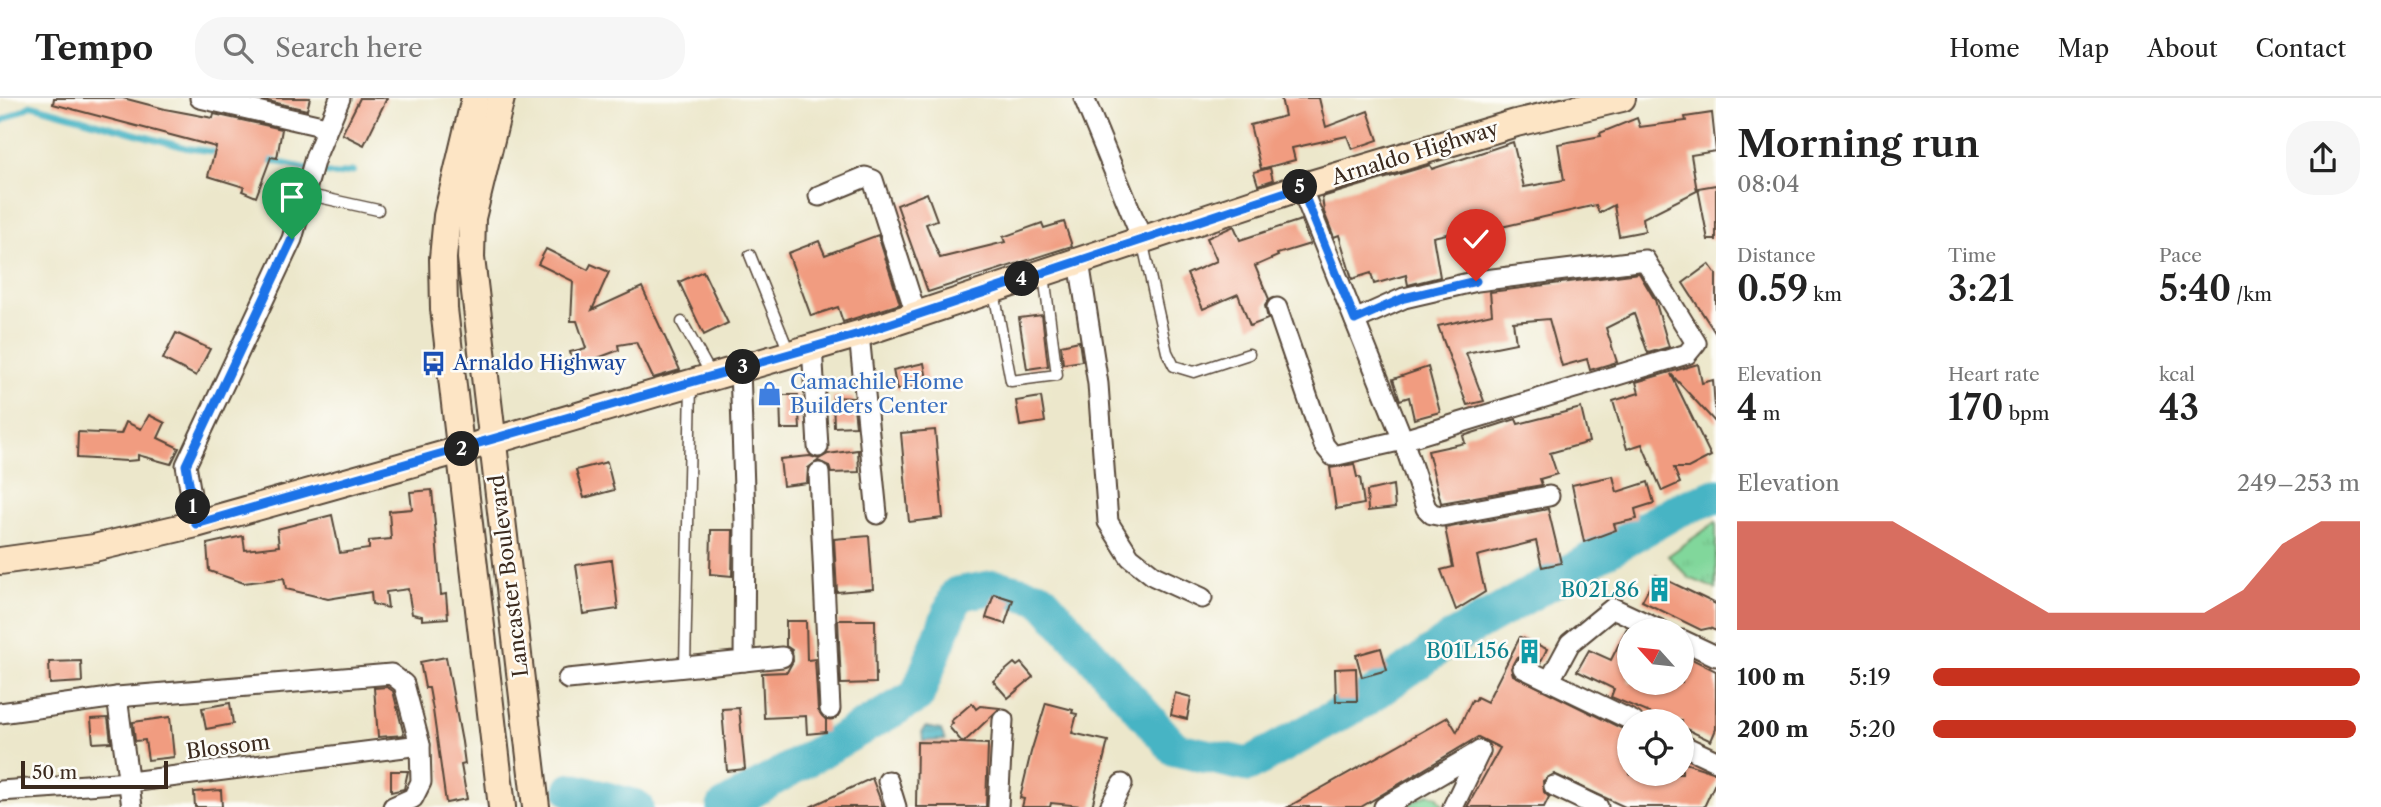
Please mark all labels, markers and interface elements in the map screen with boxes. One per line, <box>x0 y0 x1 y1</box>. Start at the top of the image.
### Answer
search box <box>195 17 685 80</box>
text: Tempo <box>35 28 153 69</box>
icon: search <box>219 29 257 67</box>
text: Search here <box>275 32 423 64</box>
text: Home <box>1949 34 2020 63</box>
text: Map <box>2058 34 2109 63</box>
text: About <box>2147 34 2218 63</box>
text: Contact <box>2256 34 2346 63</box>
street label: Arnaldo Highway <box>1327 115 1502 190</box>
text: Morning run <box>1737 120 1980 167</box>
button: share <box>2286 121 2360 195</box>
pin <box>262 167 322 239</box>
pin: 5 <box>1282 170 1318 204</box>
text: 08:04 <box>1737 170 1800 198</box>
text: 5 <box>1294 175 1305 198</box>
icon: arrive <box>273 178 311 216</box>
pin <box>1446 209 1506 281</box>
icon: check <box>1457 220 1495 258</box>
text: Distance <box>1737 244 1816 267</box>
text: Time <box>1948 244 1996 267</box>
text: Pace <box>2159 244 2202 267</box>
pin: 4 <box>1004 262 1040 296</box>
text: 4 <box>1016 267 1027 290</box>
text: 0.59 <box>1737 267 1808 310</box>
text: 3:21 <box>1948 267 2014 310</box>
text: 5:40 <box>2159 267 2231 310</box>
text: km <box>1808 283 1842 306</box>
text: /km <box>2231 283 2272 306</box>
bus stop icon: Arnaldo Highway <box>419 349 447 377</box>
place label: Arnaldo Highway <box>452 350 626 375</box>
pin: 3 <box>726 350 760 384</box>
text: 3 <box>737 355 748 378</box>
text: Elevation <box>1737 363 1822 386</box>
text: Heart rate <box>1948 363 2040 386</box>
text: kcal <box>2159 363 2195 386</box>
place label: Camachile Home Builders Center <box>790 369 964 418</box>
shop icon: Camachile Home Builders Center <box>756 380 784 408</box>
text: 4 <box>1737 386 1758 429</box>
text: 170 <box>1948 386 2004 429</box>
text: 43 <box>2159 386 2199 429</box>
text: m <box>1758 402 1780 425</box>
text: bpm <box>2004 402 2050 425</box>
pin: 2 <box>444 432 480 466</box>
text: 2 <box>456 437 467 460</box>
text: Elevation <box>1737 469 1840 497</box>
text: 249–253 m <box>2237 469 2360 497</box>
street label: Lancaster Boulevard <box>484 473 533 679</box>
pin: 1 <box>176 490 210 524</box>
text: 1 <box>188 495 197 518</box>
building icon: B02L86 <box>1645 576 1673 604</box>
place label: B02L86 <box>1560 577 1639 602</box>
north arrow <box>1617 618 1694 695</box>
map controls <box>1617 618 1694 786</box>
building icon: B01L156 <box>1515 637 1543 665</box>
place label: B01L156 <box>1426 638 1509 663</box>
text: 100 m <box>1737 663 1805 691</box>
text: 5:19 <box>1849 663 1891 691</box>
button: locate <box>1617 709 1694 786</box>
text: 200 m <box>1737 715 1809 743</box>
text: 5:20 <box>1849 715 1896 743</box>
street label: Blossom <box>185 729 272 764</box>
scale bar <box>21 758 168 790</box>
text: 50 m <box>32 761 77 784</box>

